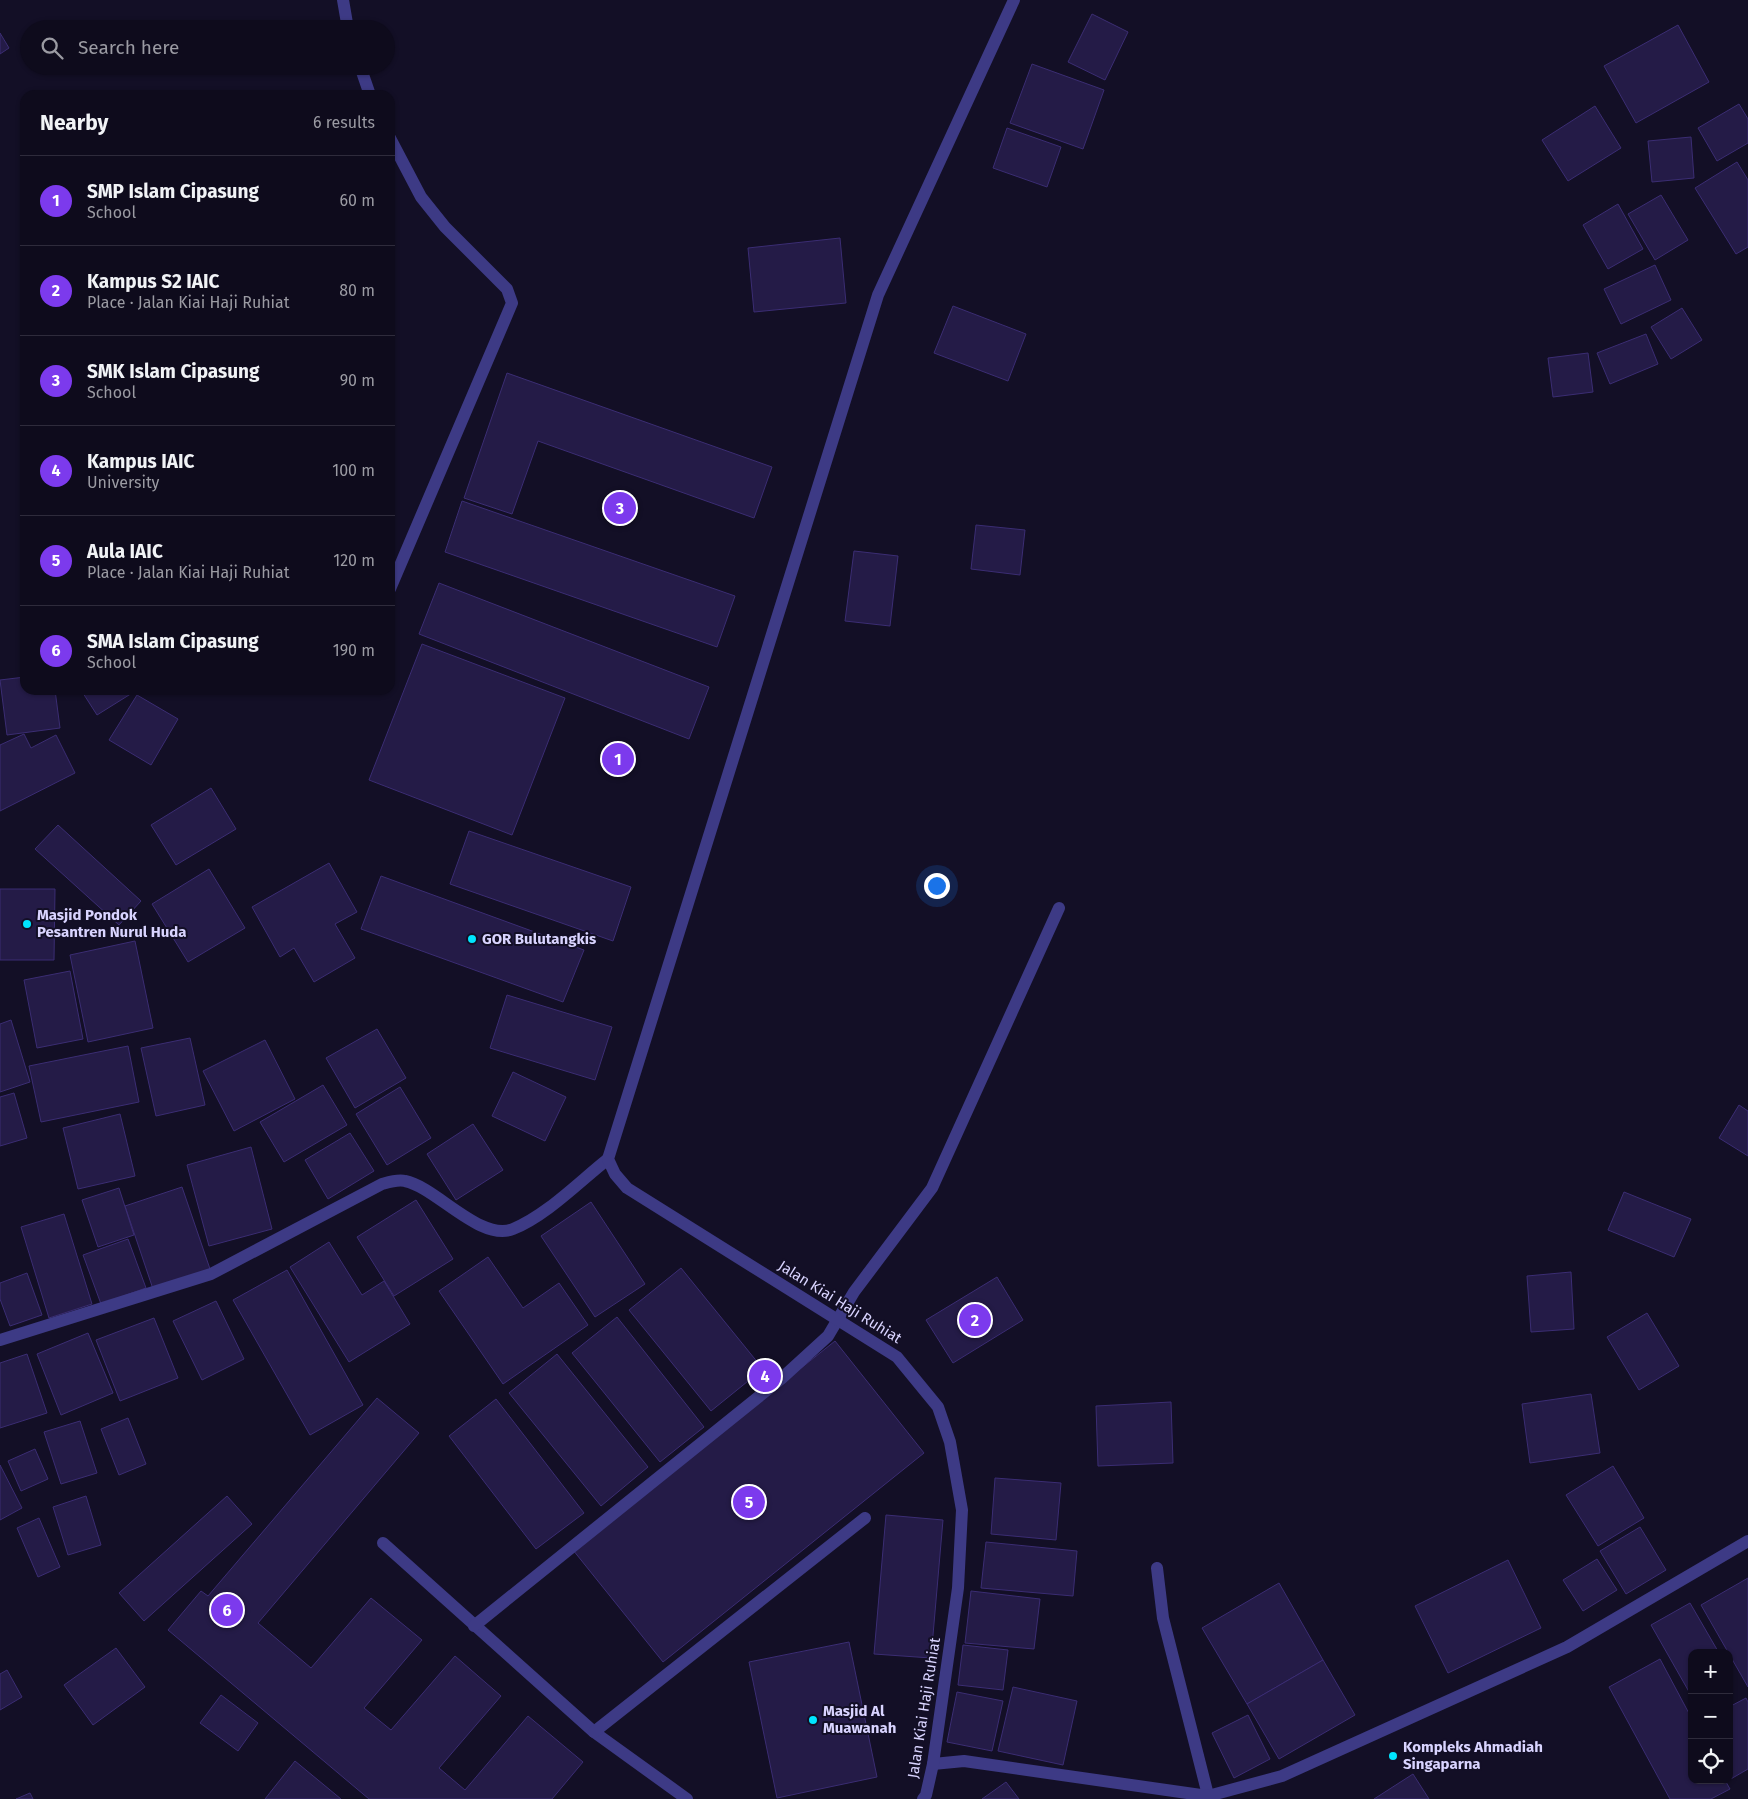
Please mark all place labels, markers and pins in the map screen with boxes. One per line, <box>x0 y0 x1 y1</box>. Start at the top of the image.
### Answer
pin: 3 <box>604 489 636 527</box>
pin: 1 <box>602 740 634 778</box>
place label: Masjid Pondok Pesantren Nurul Huda <box>37 906 187 941</box>
marker: Masjid Pondok Pesantren Nurul Huda <box>21 918 33 930</box>
place label: GOR Bulutangkis <box>482 930 596 948</box>
marker: GOR Bulutangkis <box>466 933 478 945</box>
pin: 2 <box>959 1301 991 1339</box>
pin: 4 <box>749 1357 781 1395</box>
pin: 5 <box>733 1483 765 1521</box>
pin: 6 <box>211 1591 243 1629</box>
place label: Masjid Al Muawanah <box>823 1702 896 1737</box>
marker: Masjid Al Muawanah <box>807 1714 819 1726</box>
place label: Kompleks Ahmadiah Singaparna <box>1403 1738 1543 1773</box>
marker: Kompleks Ahmadiah Singaparna <box>1387 1750 1399 1762</box>

